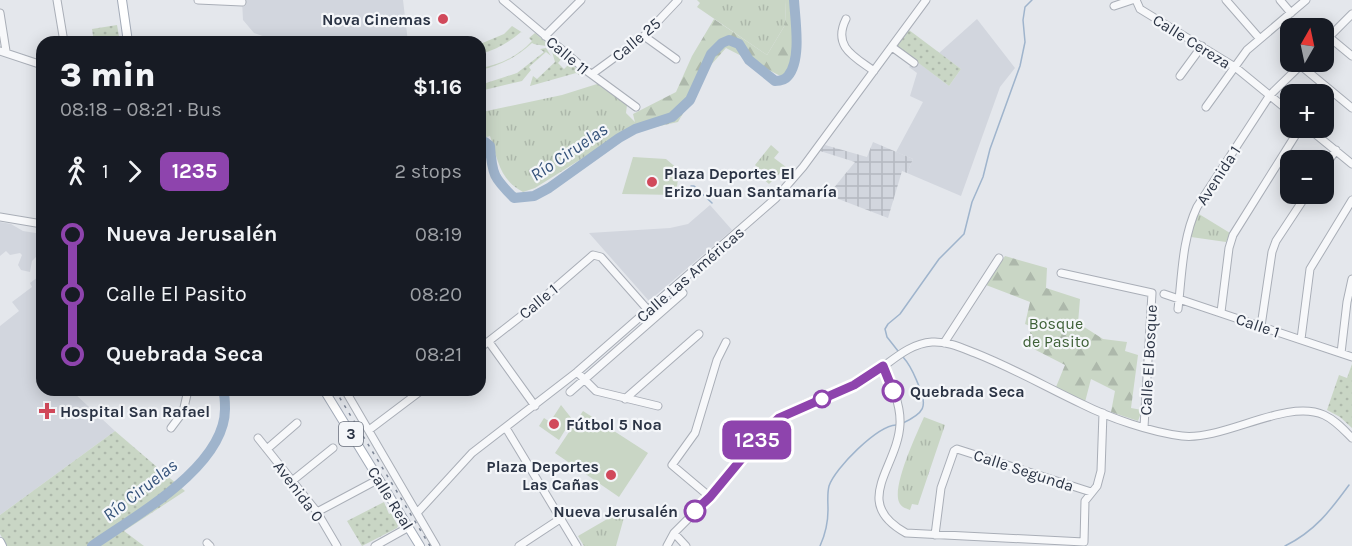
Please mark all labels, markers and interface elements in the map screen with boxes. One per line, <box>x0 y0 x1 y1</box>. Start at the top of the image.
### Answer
place label: Nova Cinemas <box>322 10 431 29</box>
street label: Calle Cereza <box>1149 10 1234 73</box>
marker: Nova Cinemas <box>436 12 450 26</box>
street label: Calle 25 <box>608 13 665 65</box>
north arrow <box>1280 18 1334 72</box>
map controls <box>1280 18 1334 204</box>
street label: Calle 11 <box>542 32 593 79</box>
text: 3 min <box>60 56 155 94</box>
text: $1.16 <box>413 74 462 100</box>
button: + <box>1280 84 1334 138</box>
text: 08:18 – 08:21 · Bus <box>60 98 222 121</box>
water label: Río Ciruelas <box>526 118 612 186</box>
street label: Avenida 1 <box>1192 142 1245 209</box>
button: − <box>1280 150 1334 204</box>
icon: walk <box>60 155 93 188</box>
icon: forward <box>118 155 151 188</box>
text: 1235 <box>172 159 217 183</box>
text: 1 <box>102 160 109 183</box>
text: 2 stops <box>395 160 462 183</box>
place label: Plaza Deportes El Erizo Juan Santamaría <box>664 164 837 201</box>
marker: Plaza Deportes El Erizo Juan Santamaría <box>645 175 659 189</box>
text: Nueva Jerusalén <box>106 221 277 247</box>
street label: Calle Las Américas <box>633 222 748 326</box>
text: 08:19 <box>415 223 462 246</box>
street label: Calle 1 <box>515 280 562 323</box>
text: Calle El Pasito <box>106 281 247 307</box>
text: 08:20 <box>410 283 462 306</box>
street label: Calle El Bosque <box>1136 304 1161 416</box>
street label: Calle 1 <box>1234 309 1282 342</box>
park label: Bosque de Pasito <box>1022 314 1090 351</box>
text: Quebrada Seca <box>106 341 264 367</box>
text: 08:21 <box>415 343 462 366</box>
marker: Quebrada Seca <box>882 380 904 402</box>
place label: Quebrada Seca <box>910 382 1025 401</box>
unlabelled marker <box>813 390 831 408</box>
marker: Hospital San Rafael <box>38 402 56 420</box>
place label: Hospital San Rafael <box>60 402 210 421</box>
place label: Fútbol 5 Noa <box>566 415 662 434</box>
marker: Fútbol 5 Noa <box>547 417 561 431</box>
line badge: 1235 <box>715 420 799 460</box>
road number: 3 <box>339 422 363 446</box>
text: 1235 <box>734 428 780 452</box>
street label: Calle Segunda <box>971 445 1076 496</box>
water label: Río Ciruelas <box>98 454 182 526</box>
street label: Avenida 0 <box>270 457 328 525</box>
place label: Plaza Deportes Las Cañas <box>486 457 599 494</box>
street label: Calle Real <box>364 463 417 533</box>
marker: Plaza Deportes Las Cañas <box>604 468 618 482</box>
marker: Nueva Jerusalén <box>684 500 706 522</box>
place label: Nueva Jerusalén <box>553 502 678 521</box>

